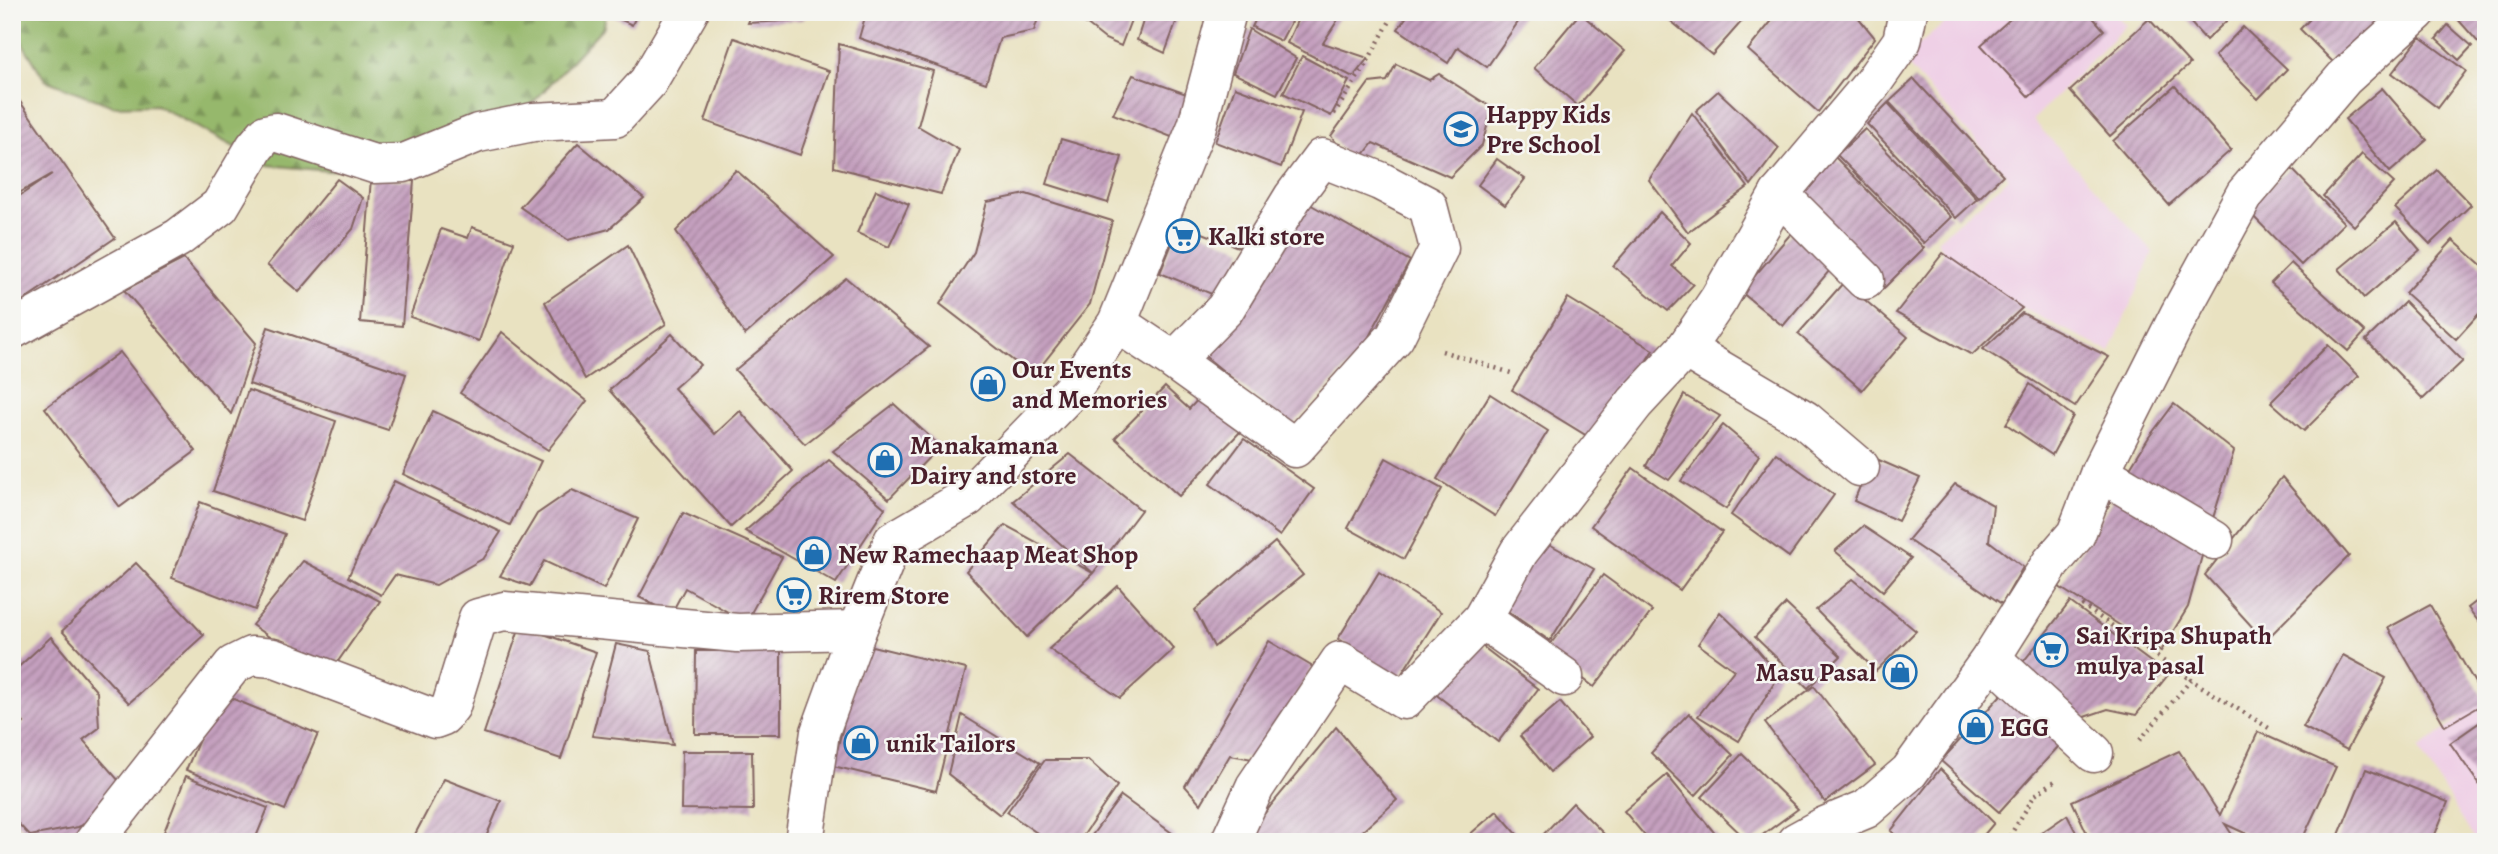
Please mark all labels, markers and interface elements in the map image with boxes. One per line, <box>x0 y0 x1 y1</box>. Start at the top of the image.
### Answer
place label: Happy Kids Pre School <box>1486 97 1611 162</box>
school or university icon: Happy Kids Pre School <box>1442 110 1480 148</box>
supermarket icon: Kalki store <box>1164 217 1202 255</box>
place label: Kalki store <box>1208 219 1325 254</box>
place label: Our Events and Memories <box>1012 352 1167 417</box>
shop icon: Our Events and Memories <box>969 365 1007 403</box>
place label: Manakamana Dairy and store <box>910 428 1076 493</box>
shop icon: Manakamana Dairy and store <box>866 441 904 479</box>
shop icon: New Ramechaap Meat Shop <box>795 535 833 573</box>
place label: New Ramechaap Meat Shop <box>838 537 1138 572</box>
supermarket icon: Rirem Store <box>775 576 813 614</box>
place label: Rirem Store <box>818 578 949 613</box>
place label: Sai Kripa Shupath mulya pasal <box>2076 618 2272 683</box>
supermarket icon: Sai Kripa Shupath mulya pasal <box>2032 631 2070 669</box>
shop icon: Masu Pasal <box>1881 653 1919 691</box>
place label: Masu Pasal <box>1755 655 1876 690</box>
shop icon: EGG <box>1957 708 1995 746</box>
place label: EGG <box>2000 710 2049 745</box>
shop icon: unik Tailors <box>842 724 880 762</box>
place label: unik Tailors <box>886 726 1016 761</box>

